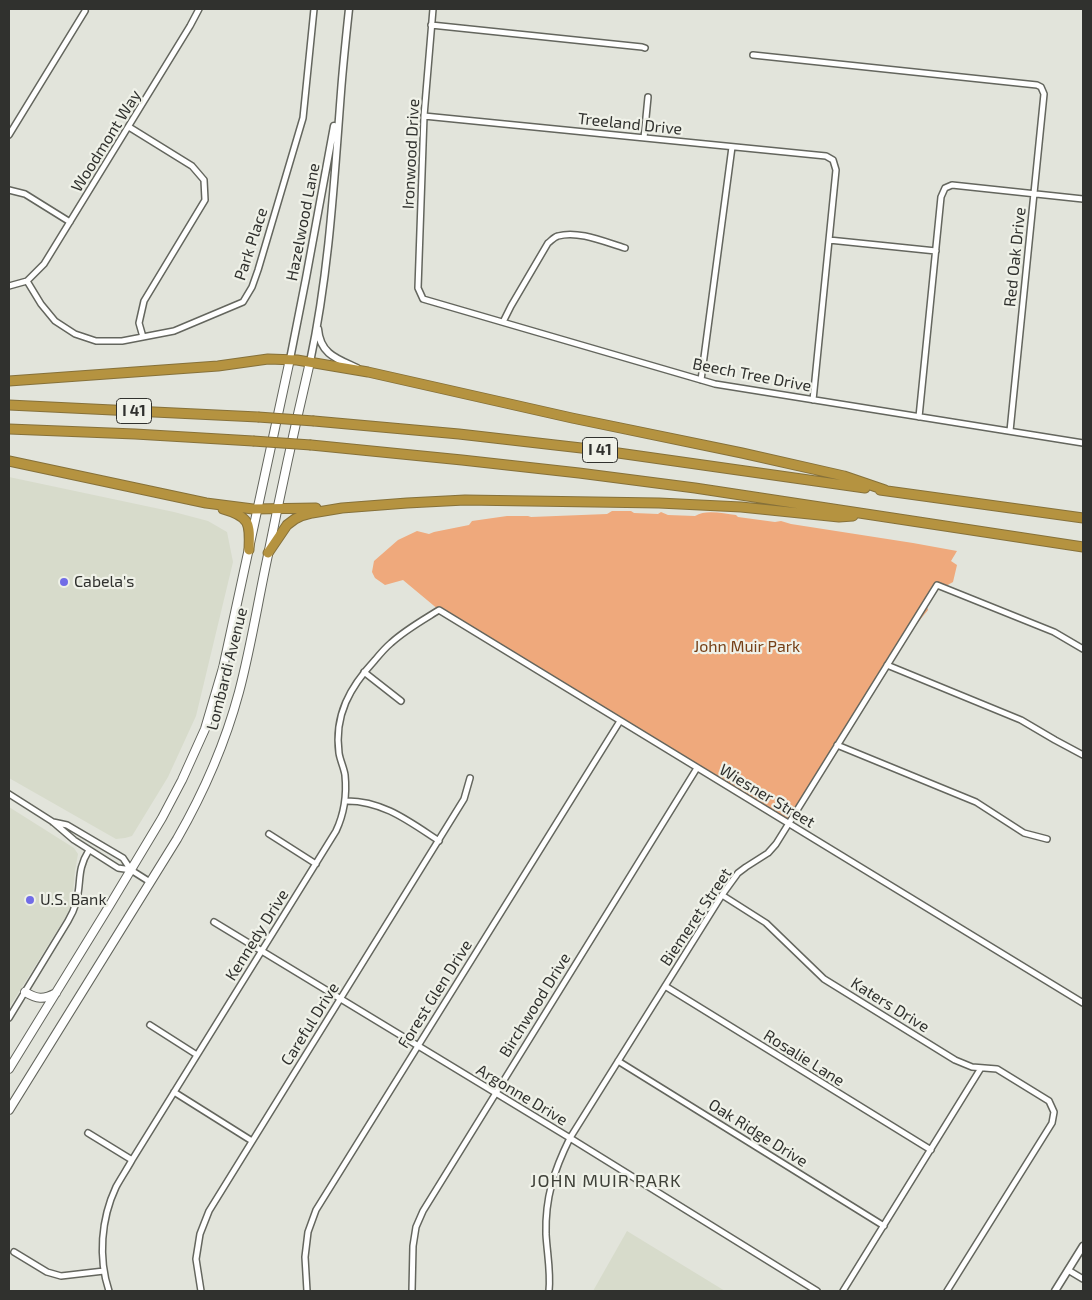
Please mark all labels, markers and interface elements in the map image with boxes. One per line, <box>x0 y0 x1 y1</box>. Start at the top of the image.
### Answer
street label: Woodmont Way <box>67 87 145 195</box>
street label: Ironwood Drive <box>399 98 423 210</box>
street label: Treeland Drive <box>577 109 683 139</box>
street label: Hazelwood Lane <box>282 161 324 283</box>
street label: Park Place <box>230 205 272 283</box>
street label: Red Oak Drive <box>1000 206 1030 308</box>
street label: Beech Tree Drive <box>691 354 813 396</box>
road number: I 41 <box>116 398 152 424</box>
road number: I 41 <box>582 438 618 462</box>
place label: Cabela's <box>74 572 134 592</box>
marker: Cabela's <box>58 576 70 588</box>
street label: Lombardi Avenue <box>202 606 252 732</box>
park label: John Muir Park <box>694 637 800 657</box>
street label: Wiesner Street <box>716 760 818 832</box>
street label: Biemeret Street <box>656 864 736 970</box>
street label: Kennedy Drive <box>221 886 293 984</box>
place label: U.S. Bank <box>40 890 107 910</box>
marker: U.S. Bank <box>24 894 36 906</box>
street label: Forest Glen Drive <box>394 936 476 1052</box>
street label: Birchwood Drive <box>495 949 575 1061</box>
street label: Katers Drive <box>847 973 933 1037</box>
street label: Careful Drive <box>277 979 343 1069</box>
street label: Rosalie Lane <box>760 1026 848 1090</box>
street label: Argonne Drive <box>473 1060 571 1130</box>
street label: Oak Ridge Drive <box>705 1095 811 1171</box>
district label: JOHN MUIR PARK <box>529 1170 683 1192</box>

